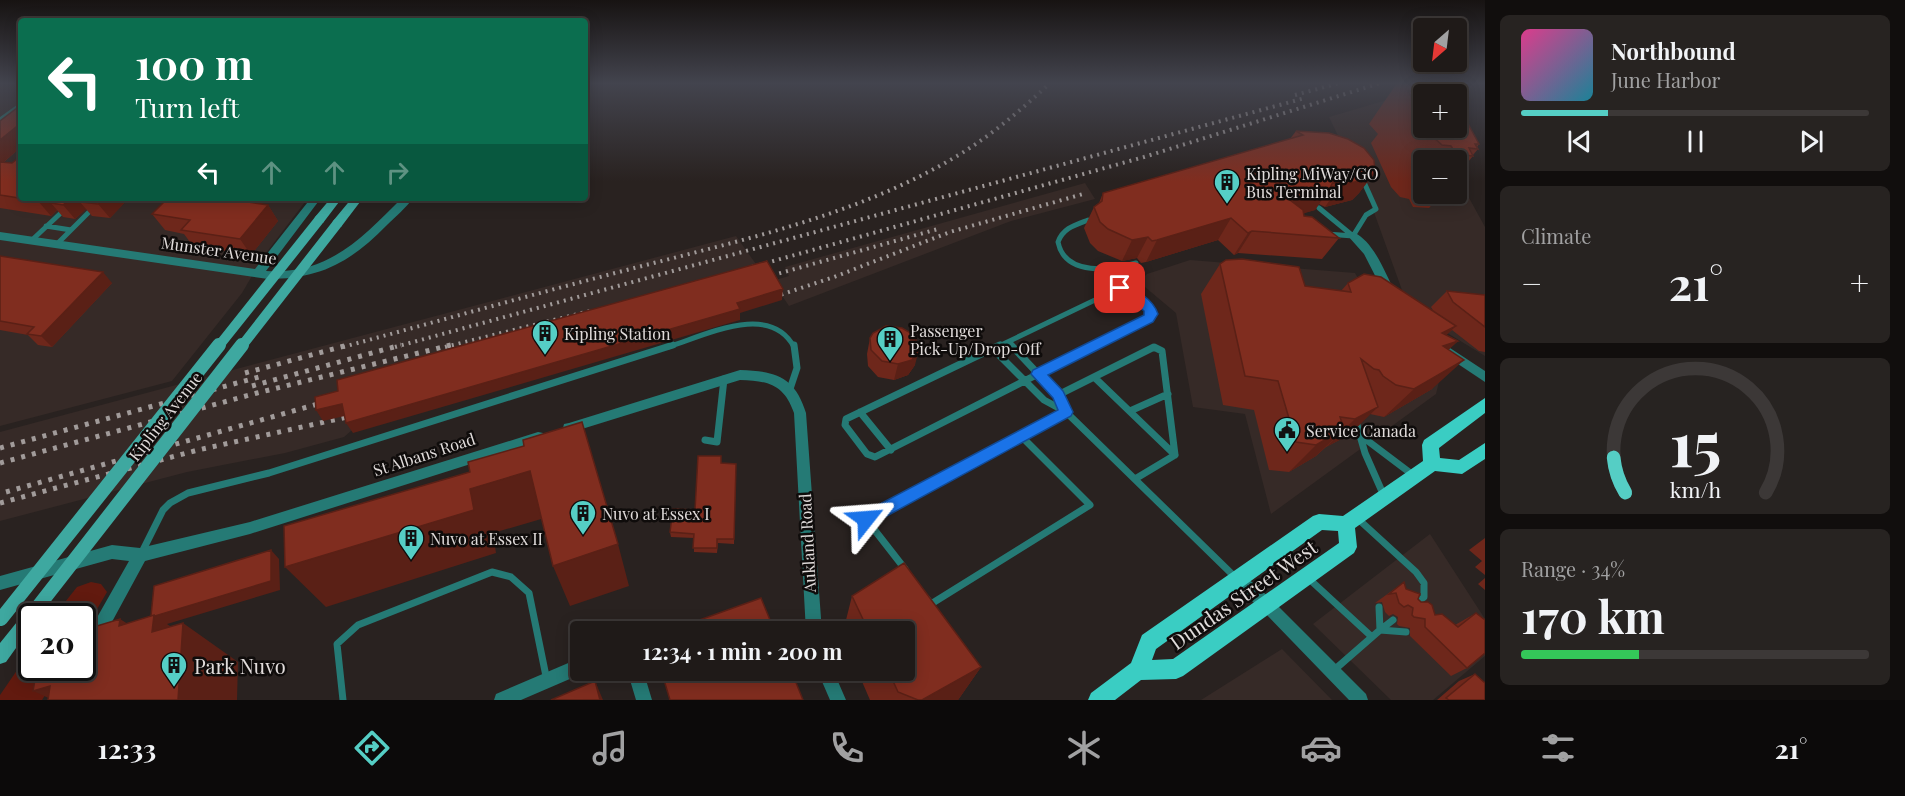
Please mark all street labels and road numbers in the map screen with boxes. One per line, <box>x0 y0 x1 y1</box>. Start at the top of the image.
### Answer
street label: Munster Avenue <box>160 231 278 269</box>
street label: Kipling Avenue <box>124 367 206 465</box>
street label: St Albans Road <box>370 428 478 480</box>
street label: Aukland Road <box>794 493 820 594</box>
street label: Dundas Street West <box>1164 532 1323 655</box>

